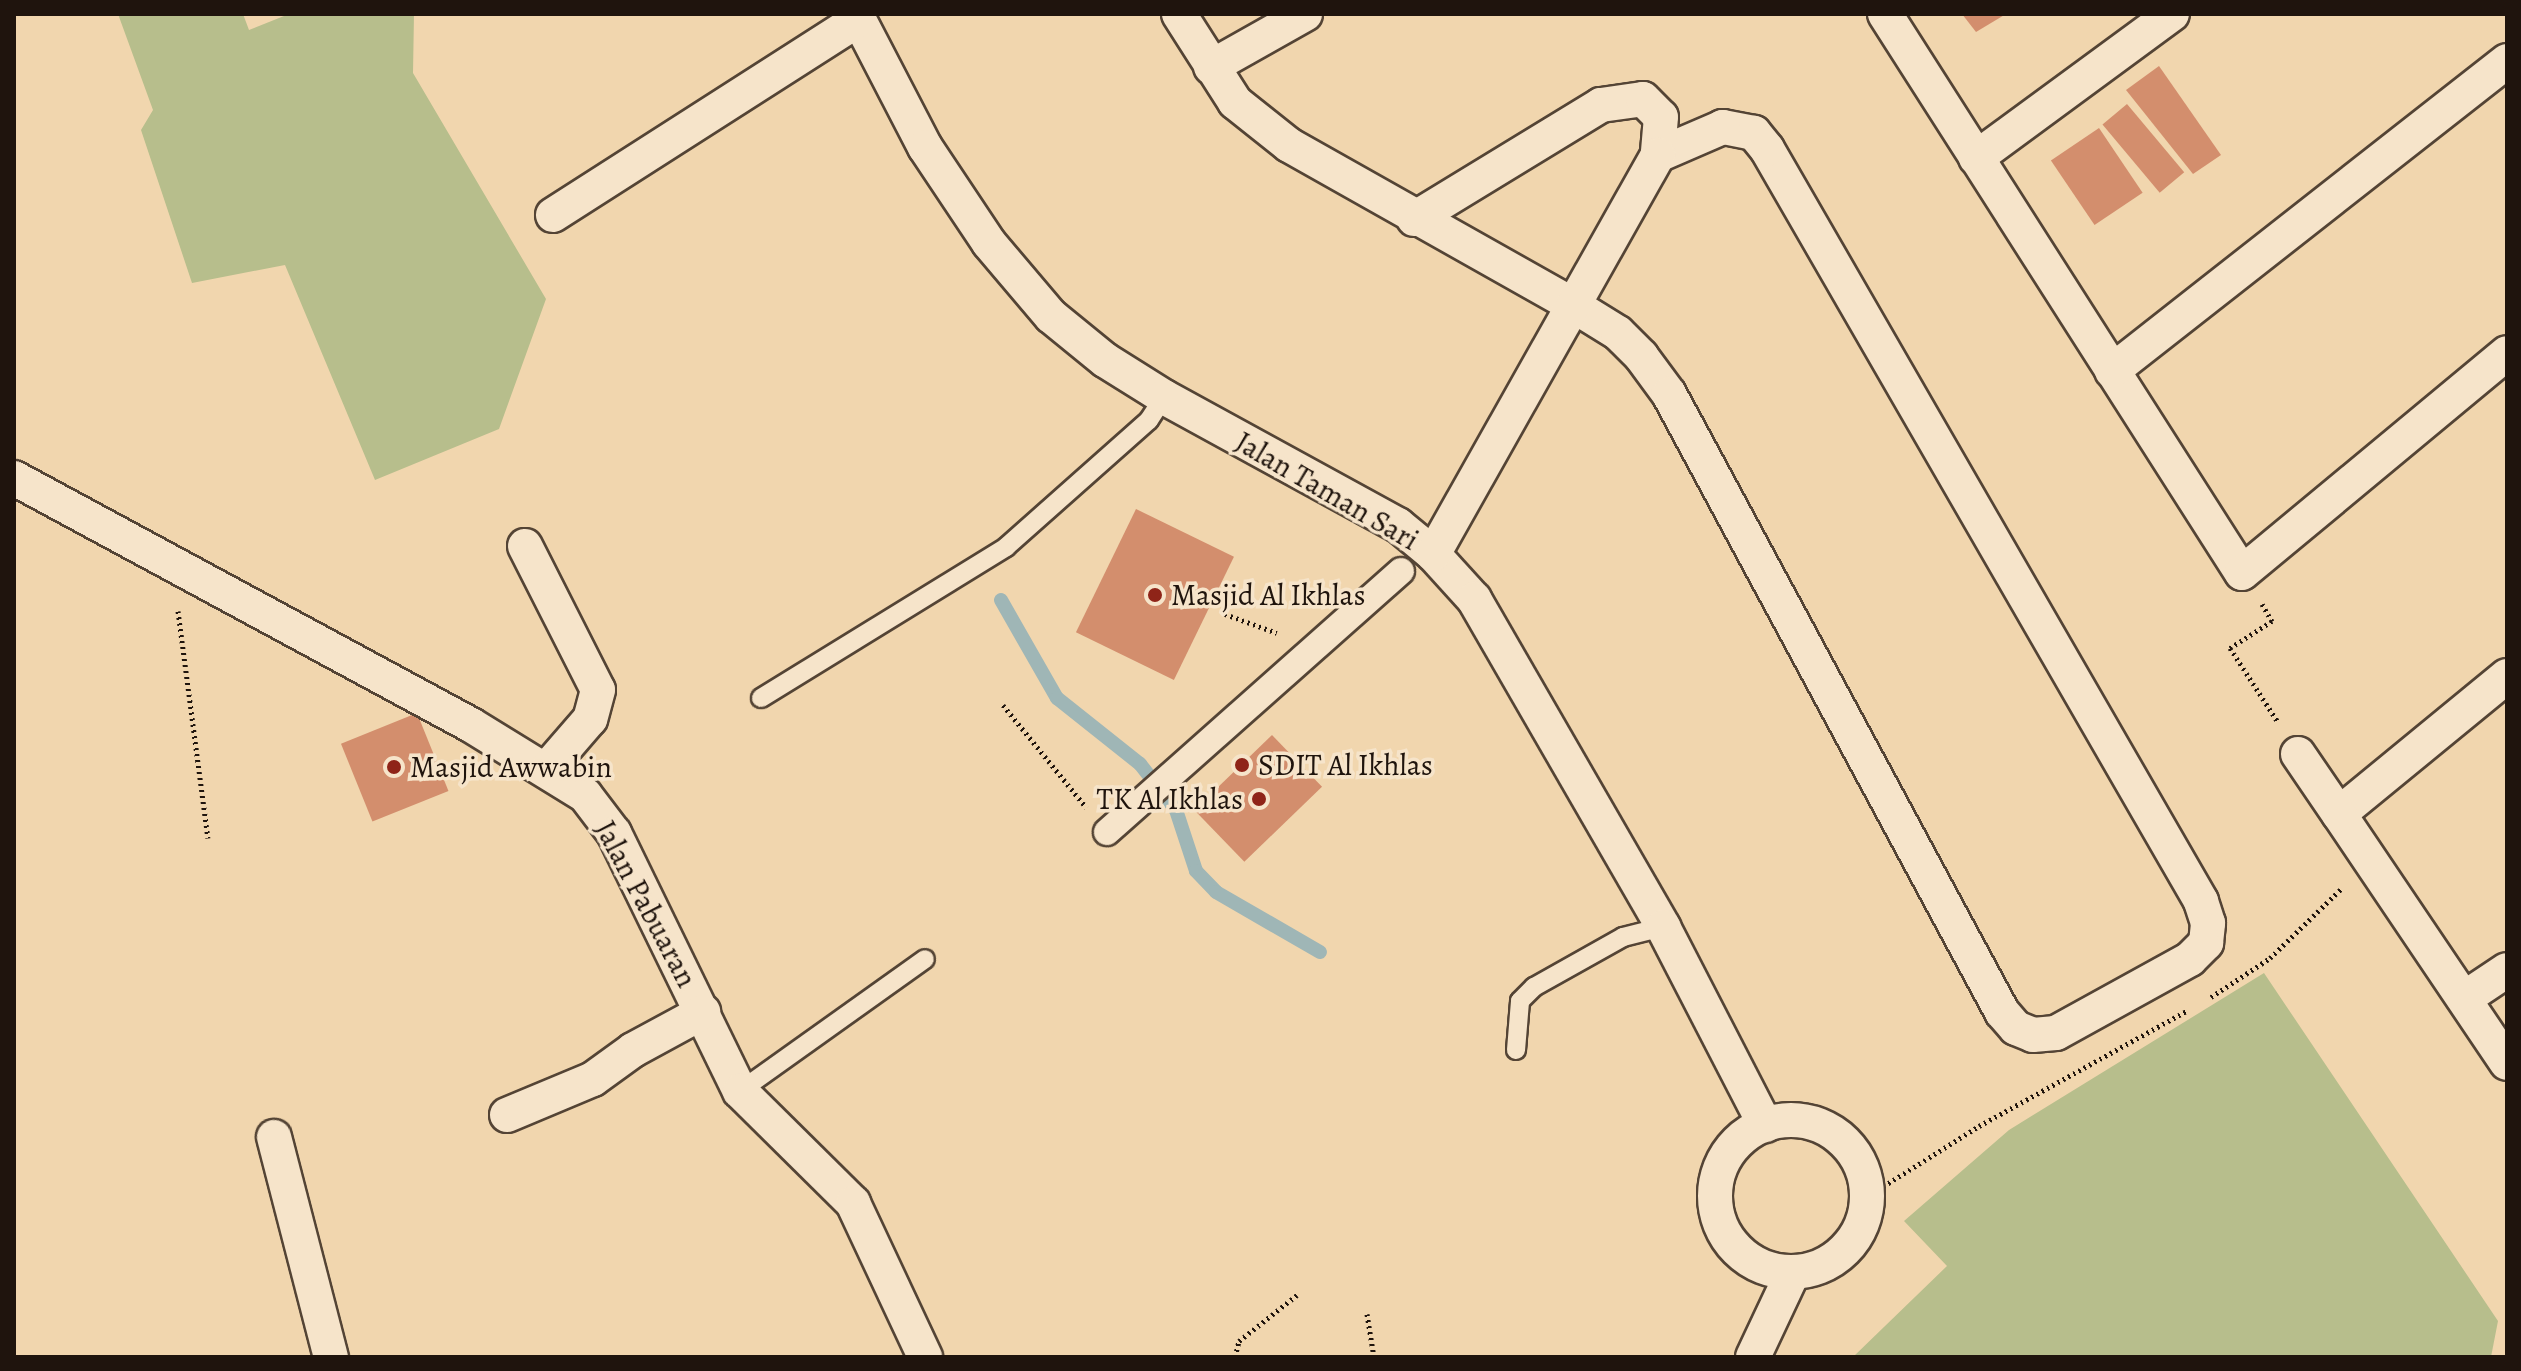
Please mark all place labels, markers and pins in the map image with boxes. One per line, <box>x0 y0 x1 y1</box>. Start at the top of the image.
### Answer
place label: Masjid Al Ikhlas <box>1171 577 1365 613</box>
marker: Masjid Al Ikhlas <box>1146 586 1164 604</box>
place label: SDIT Al Ikhlas <box>1258 747 1433 783</box>
place label: Masjid Awwabin <box>410 749 612 785</box>
marker: SDIT Al Ikhlas <box>1233 756 1251 774</box>
marker: Masjid Awwabin <box>385 758 403 776</box>
place label: TK Al Ikhlas <box>1097 781 1243 817</box>
marker: TK Al Ikhlas <box>1250 790 1268 808</box>

